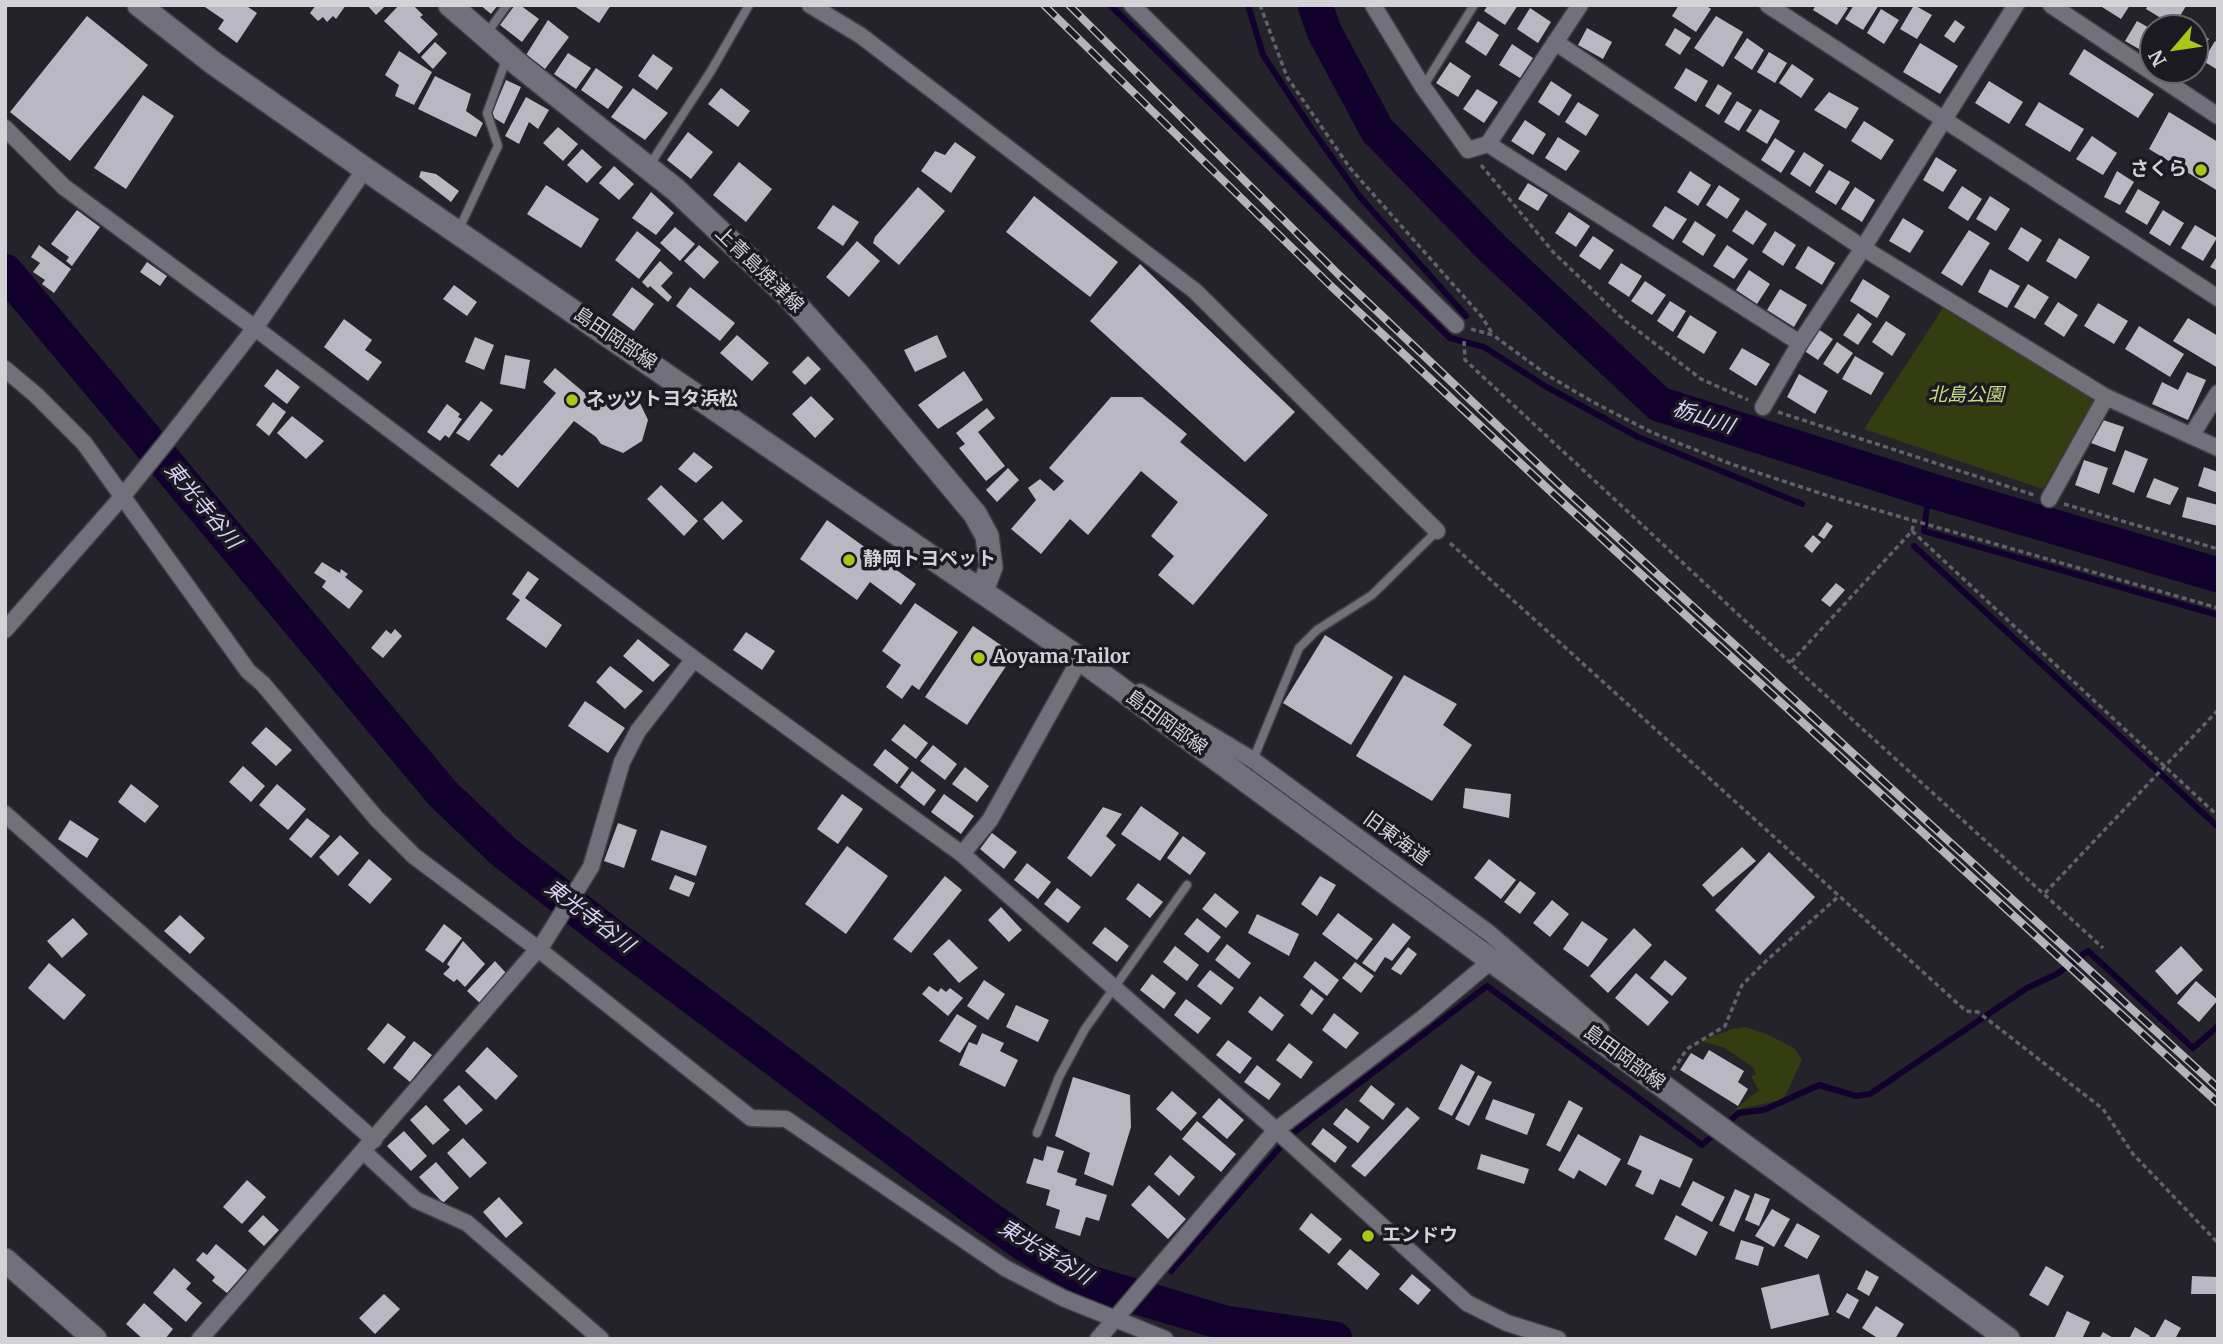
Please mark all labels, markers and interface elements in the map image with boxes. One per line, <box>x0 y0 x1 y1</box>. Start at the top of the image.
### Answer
north arrow <box>2139 14 2209 84</box>
text: N <box>2143 46 2172 71</box>
place label: さくら <box>2130 159 2187 181</box>
marker: さくら <box>2193 162 2209 178</box>
street label: 上青島焼津線 <box>710 222 808 318</box>
street label: 島田岡部線 <box>569 303 661 375</box>
park label: 北島公園 <box>1928 385 2004 407</box>
place label: ネッツトヨタ浜松 <box>586 389 738 411</box>
marker: ネッツトヨタ浜松 <box>564 392 580 408</box>
water label: 栃山川 <box>1669 396 1737 440</box>
water label: 東光寺谷川 <box>159 458 245 554</box>
place label: 静岡トヨペット <box>863 549 996 571</box>
marker: 静岡トヨペット <box>841 552 857 568</box>
place label: Aoyama Tailor <box>993 647 1130 669</box>
marker: Aoyama Tailor <box>971 650 987 666</box>
street label: 島田岡部線 <box>1121 686 1211 760</box>
street label: 旧東海道 <box>1359 807 1433 871</box>
water label: 東光寺谷川 <box>539 875 639 959</box>
street label: 島田岡部線 <box>1579 1021 1669 1095</box>
water label: 東光寺谷川 <box>994 1215 1096 1291</box>
place label: エンドウ <box>1382 1225 1458 1247</box>
marker: エンドウ <box>1360 1228 1376 1244</box>

